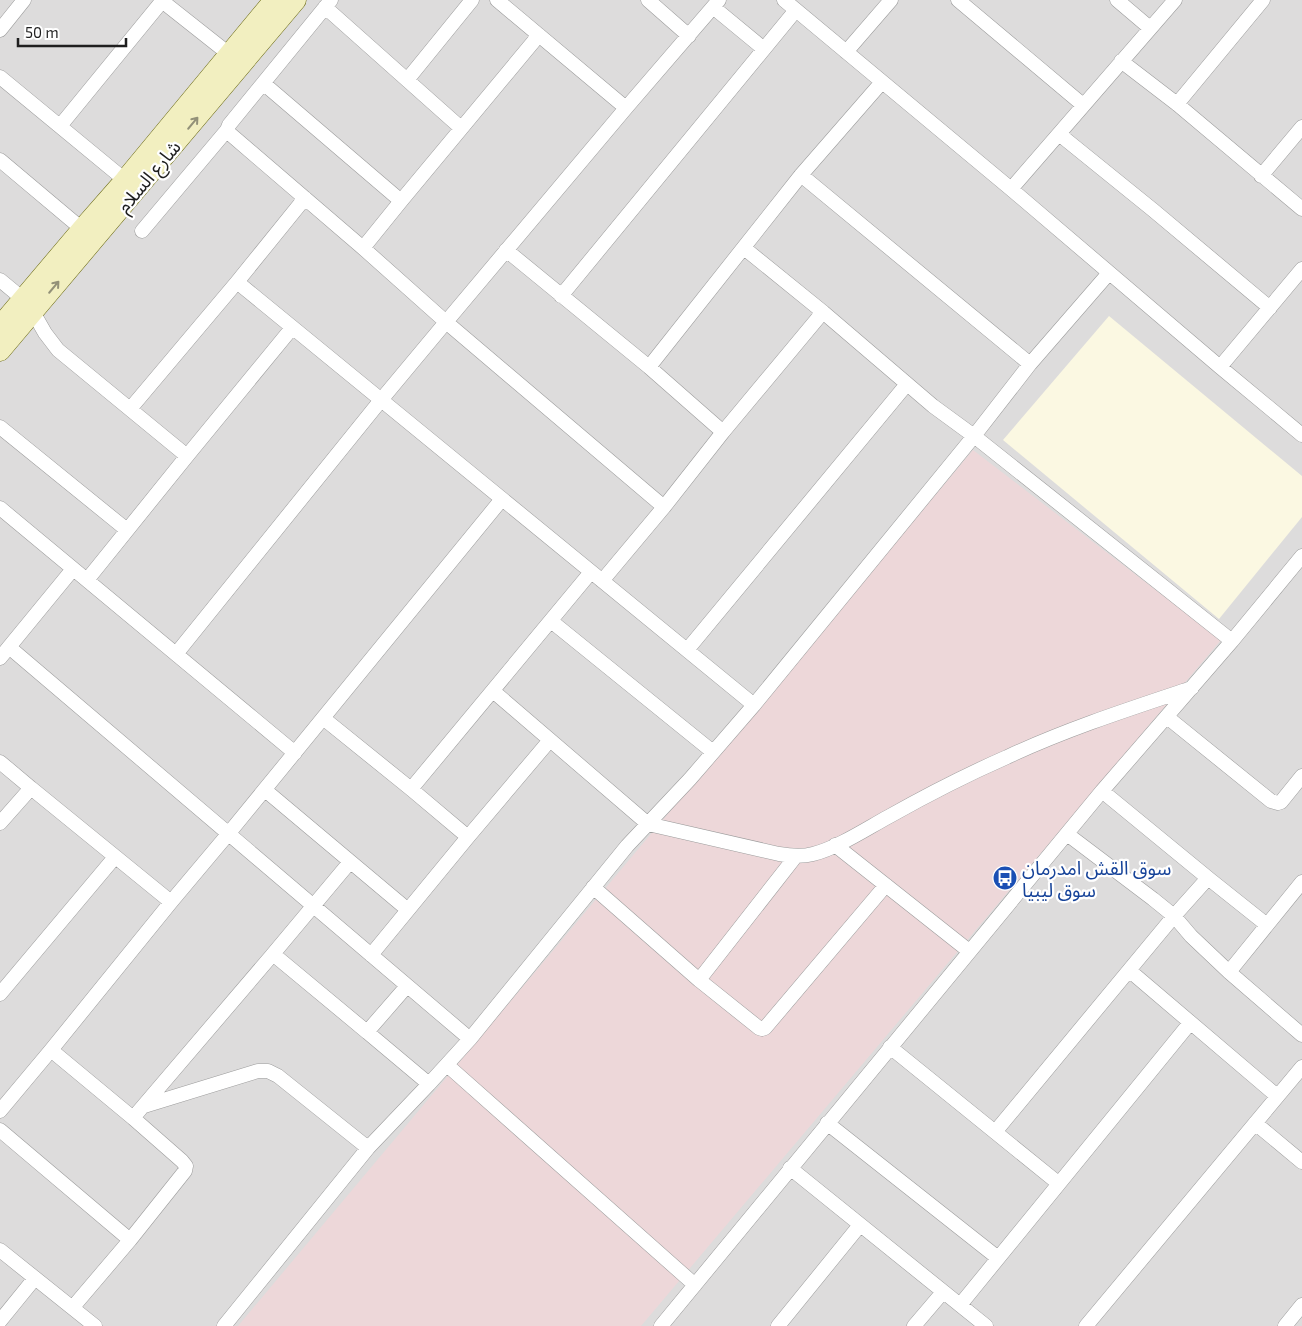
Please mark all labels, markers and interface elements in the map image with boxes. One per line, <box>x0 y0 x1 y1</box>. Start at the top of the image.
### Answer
scale bar <box>18 15 125 47</box>
text: 50 m <box>25 23 59 41</box>
one-way arrow <box>187 117 198 130</box>
street label: شارع السلام <box>111 135 188 219</box>
one-way arrow <box>48 281 60 294</box>
place label: سوق القش امدرمان سوق ليبيا <box>1022 856 1171 902</box>
bus stop icon: سوق القش امدرمان سوق ليبيا <box>992 865 1018 891</box>

